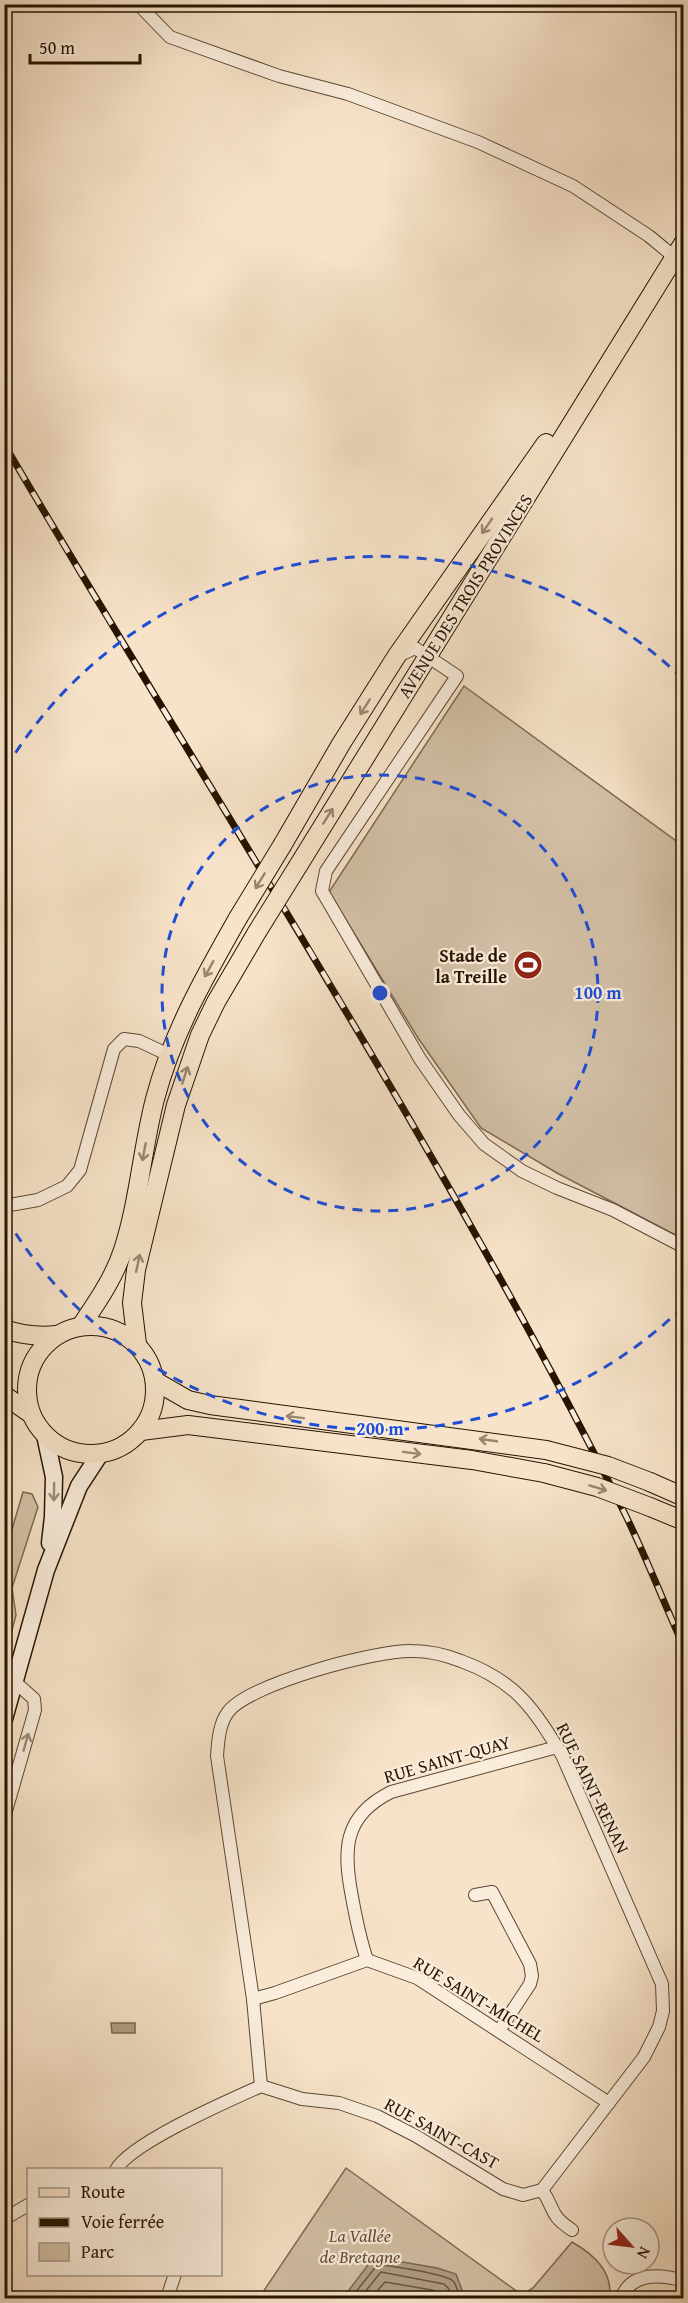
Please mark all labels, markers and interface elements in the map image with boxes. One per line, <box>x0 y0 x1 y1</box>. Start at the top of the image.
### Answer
scale bar <box>30 27 140 65</box>
text: 50 m <box>39 34 75 61</box>
street label: AVENUE DES TROIS PROVINCES <box>391 488 539 704</box>
one-way arrow <box>481 518 493 534</box>
one-way arrow <box>359 698 371 714</box>
one-way arrow <box>323 808 335 825</box>
one-way arrow <box>254 872 266 889</box>
place label: Stade de la Treille <box>435 942 507 990</box>
sports icon: Stade de la Treille <box>512 949 544 981</box>
one-way arrow <box>203 960 215 977</box>
text: 100 m <box>574 979 622 1006</box>
centre of rings <box>370 983 390 1003</box>
one-way arrow <box>181 1066 192 1084</box>
one-way arrow <box>138 1141 149 1161</box>
one-way arrow <box>132 1254 144 1273</box>
one-way arrow <box>285 1411 305 1422</box>
text: 200 m <box>356 1415 404 1442</box>
one-way arrow <box>479 1435 498 1446</box>
one-way arrow <box>402 1448 422 1459</box>
one-way arrow <box>48 1482 59 1502</box>
one-way arrow <box>588 1483 607 1494</box>
street label: RUE SAINT-RENAN <box>550 1718 636 1858</box>
street label: RUE SAINT-QUAY <box>380 1728 514 1790</box>
one-way arrow <box>21 1732 32 1751</box>
street label: RUE SAINT-MICHEL <box>408 1949 550 2049</box>
street label: RUE SAINT-CAST <box>380 2090 504 2176</box>
legend <box>27 2168 222 2276</box>
text: Route <box>81 2178 125 2205</box>
text: Voie ferrée <box>81 2208 164 2235</box>
north arrow <box>601 2216 661 2276</box>
park label: La Vallée de Bretagne <box>320 2222 400 2270</box>
text: Parc <box>81 2238 114 2265</box>
text: N <box>631 2243 657 2264</box>

